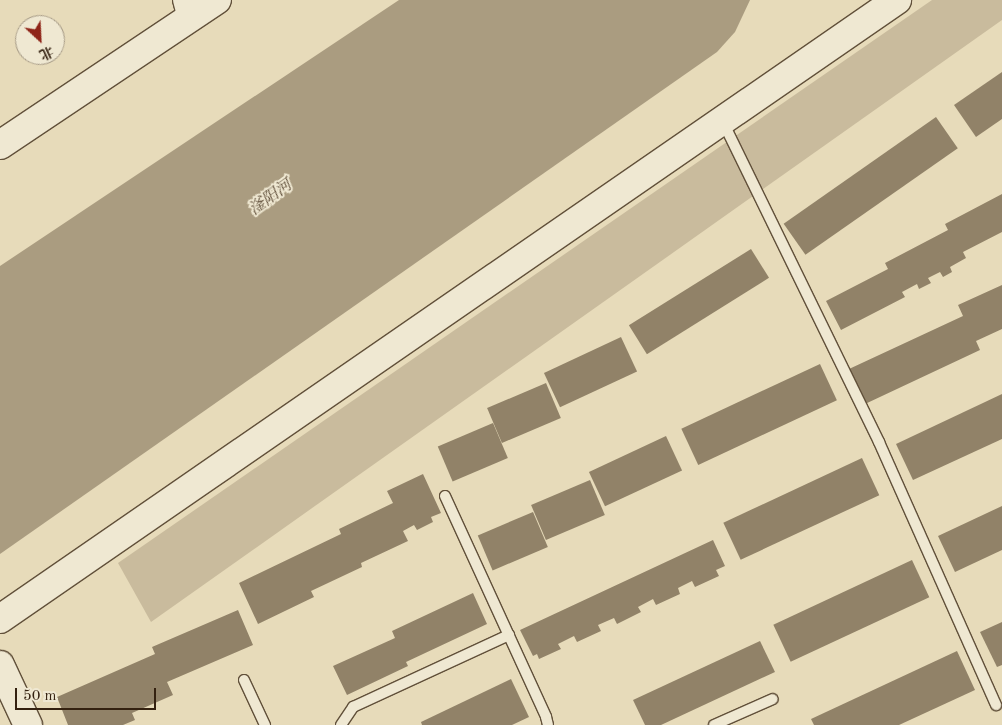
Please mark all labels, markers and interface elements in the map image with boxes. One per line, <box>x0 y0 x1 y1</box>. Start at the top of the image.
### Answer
north arrow <box>15 15 65 65</box>
text: 北 <box>37 43 55 62</box>
water label: 滏阳河 <box>246 176 296 220</box>
scale bar <box>18 678 159 710</box>
text: 50 m <box>23 689 57 704</box>

